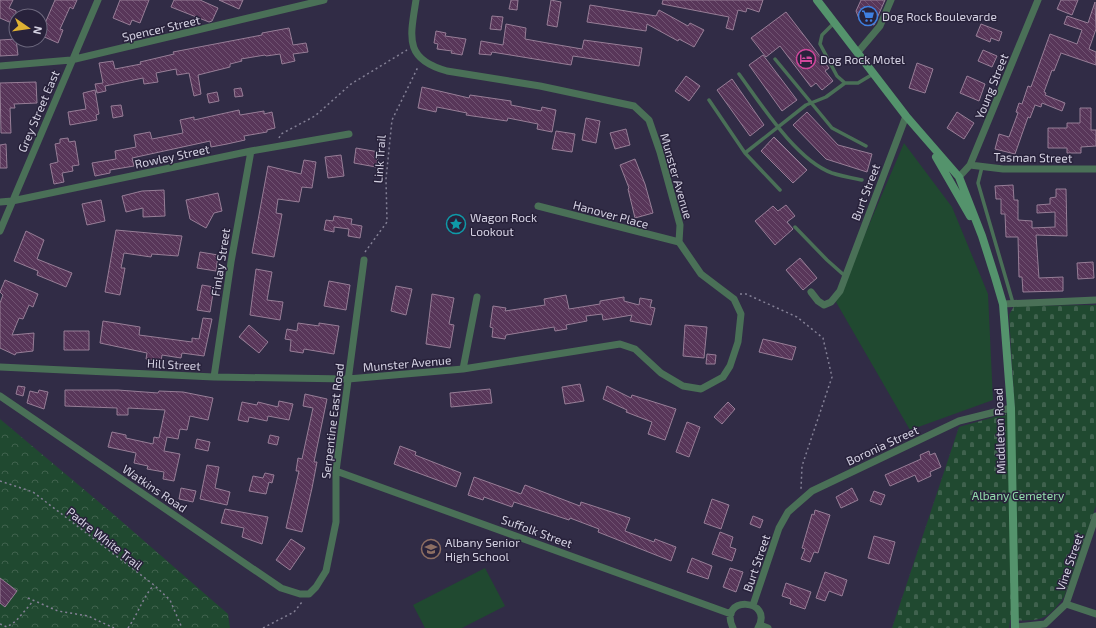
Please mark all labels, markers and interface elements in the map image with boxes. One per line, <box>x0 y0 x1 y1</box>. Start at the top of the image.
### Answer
supermarket icon: Dog Rock Boulevarde <box>857 5 879 27</box>
north arrow <box>8 8 48 48</box>
place label: Dog Rock Boulevarde <box>882 9 997 23</box>
street label: Spencer Street <box>120 12 202 44</box>
text: N <box>31 25 45 36</box>
hotel icon: Dog Rock Motel <box>795 48 817 70</box>
street label: Young Street <box>972 51 1011 121</box>
place label: Dog Rock Motel <box>820 52 905 66</box>
street label: Grey Street East <box>14 68 62 154</box>
street label: Munster Avenue <box>658 131 696 221</box>
street label: Link Trail <box>370 134 388 184</box>
street label: Rowley Street <box>133 141 211 171</box>
street label: Tasman Street <box>994 149 1073 165</box>
street label: Burt Street <box>848 161 882 222</box>
street label: Hanover Place <box>572 197 650 231</box>
place label: Wagon Rock Lookout <box>470 210 537 238</box>
place icon: Wagon Rock Lookout <box>445 213 467 235</box>
street label: Finlay Street <box>208 227 232 297</box>
street label: Munster Avenue <box>362 352 452 374</box>
street label: Hill Street <box>147 356 202 372</box>
street label: Serpentine East Road <box>318 362 346 480</box>
street label: Middleton Road <box>991 388 1007 474</box>
street label: Boronia Street <box>844 422 921 468</box>
street label: Watkins Road <box>120 461 190 515</box>
park label: Albany Cemetery <box>972 488 1065 502</box>
street label: Padre White Trail <box>64 504 146 572</box>
street label: Suffolk Street <box>500 512 575 550</box>
street label: Vine Street <box>1053 531 1085 593</box>
street label: Burt Street <box>740 532 772 594</box>
place label: Albany Senior High School <box>445 535 520 563</box>
school or university icon: Albany Senior High School <box>420 538 442 560</box>

